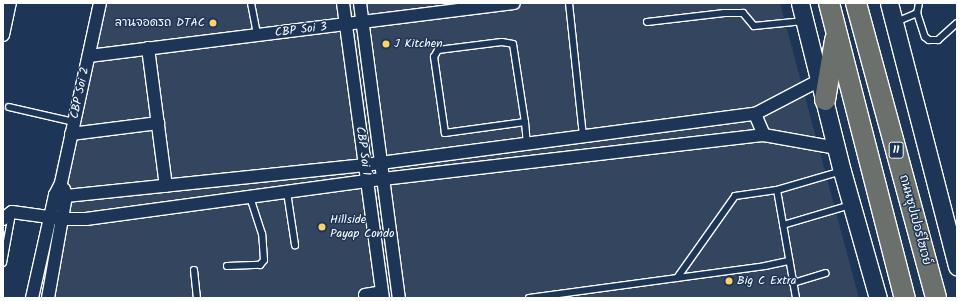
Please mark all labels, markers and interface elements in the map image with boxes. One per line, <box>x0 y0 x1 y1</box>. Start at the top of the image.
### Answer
place label: ลานจอดรถ DTAC <box>115 16 205 30</box>
marker: ลานจอดรถ DTAC <box>208 18 218 28</box>
street label: CBP Soi 3 <box>274 20 328 40</box>
place label: J Kitchen <box>394 37 443 51</box>
marker: J Kitchen <box>381 39 391 49</box>
street label: CBP Soi 2 <box>67 66 93 120</box>
street label: CBP Soi 1 <box>352 126 374 176</box>
road number: 11 <box>888 141 904 159</box>
street label: ถนนซุปเปอร์ไฮเวย์ <box>896 173 934 267</box>
place label: Hillside Payap Condo <box>330 213 394 241</box>
marker: Hillside Payap Condo <box>317 222 327 232</box>
place label: Big C Extra <box>737 274 796 288</box>
marker: Big C Extra <box>724 276 734 286</box>

